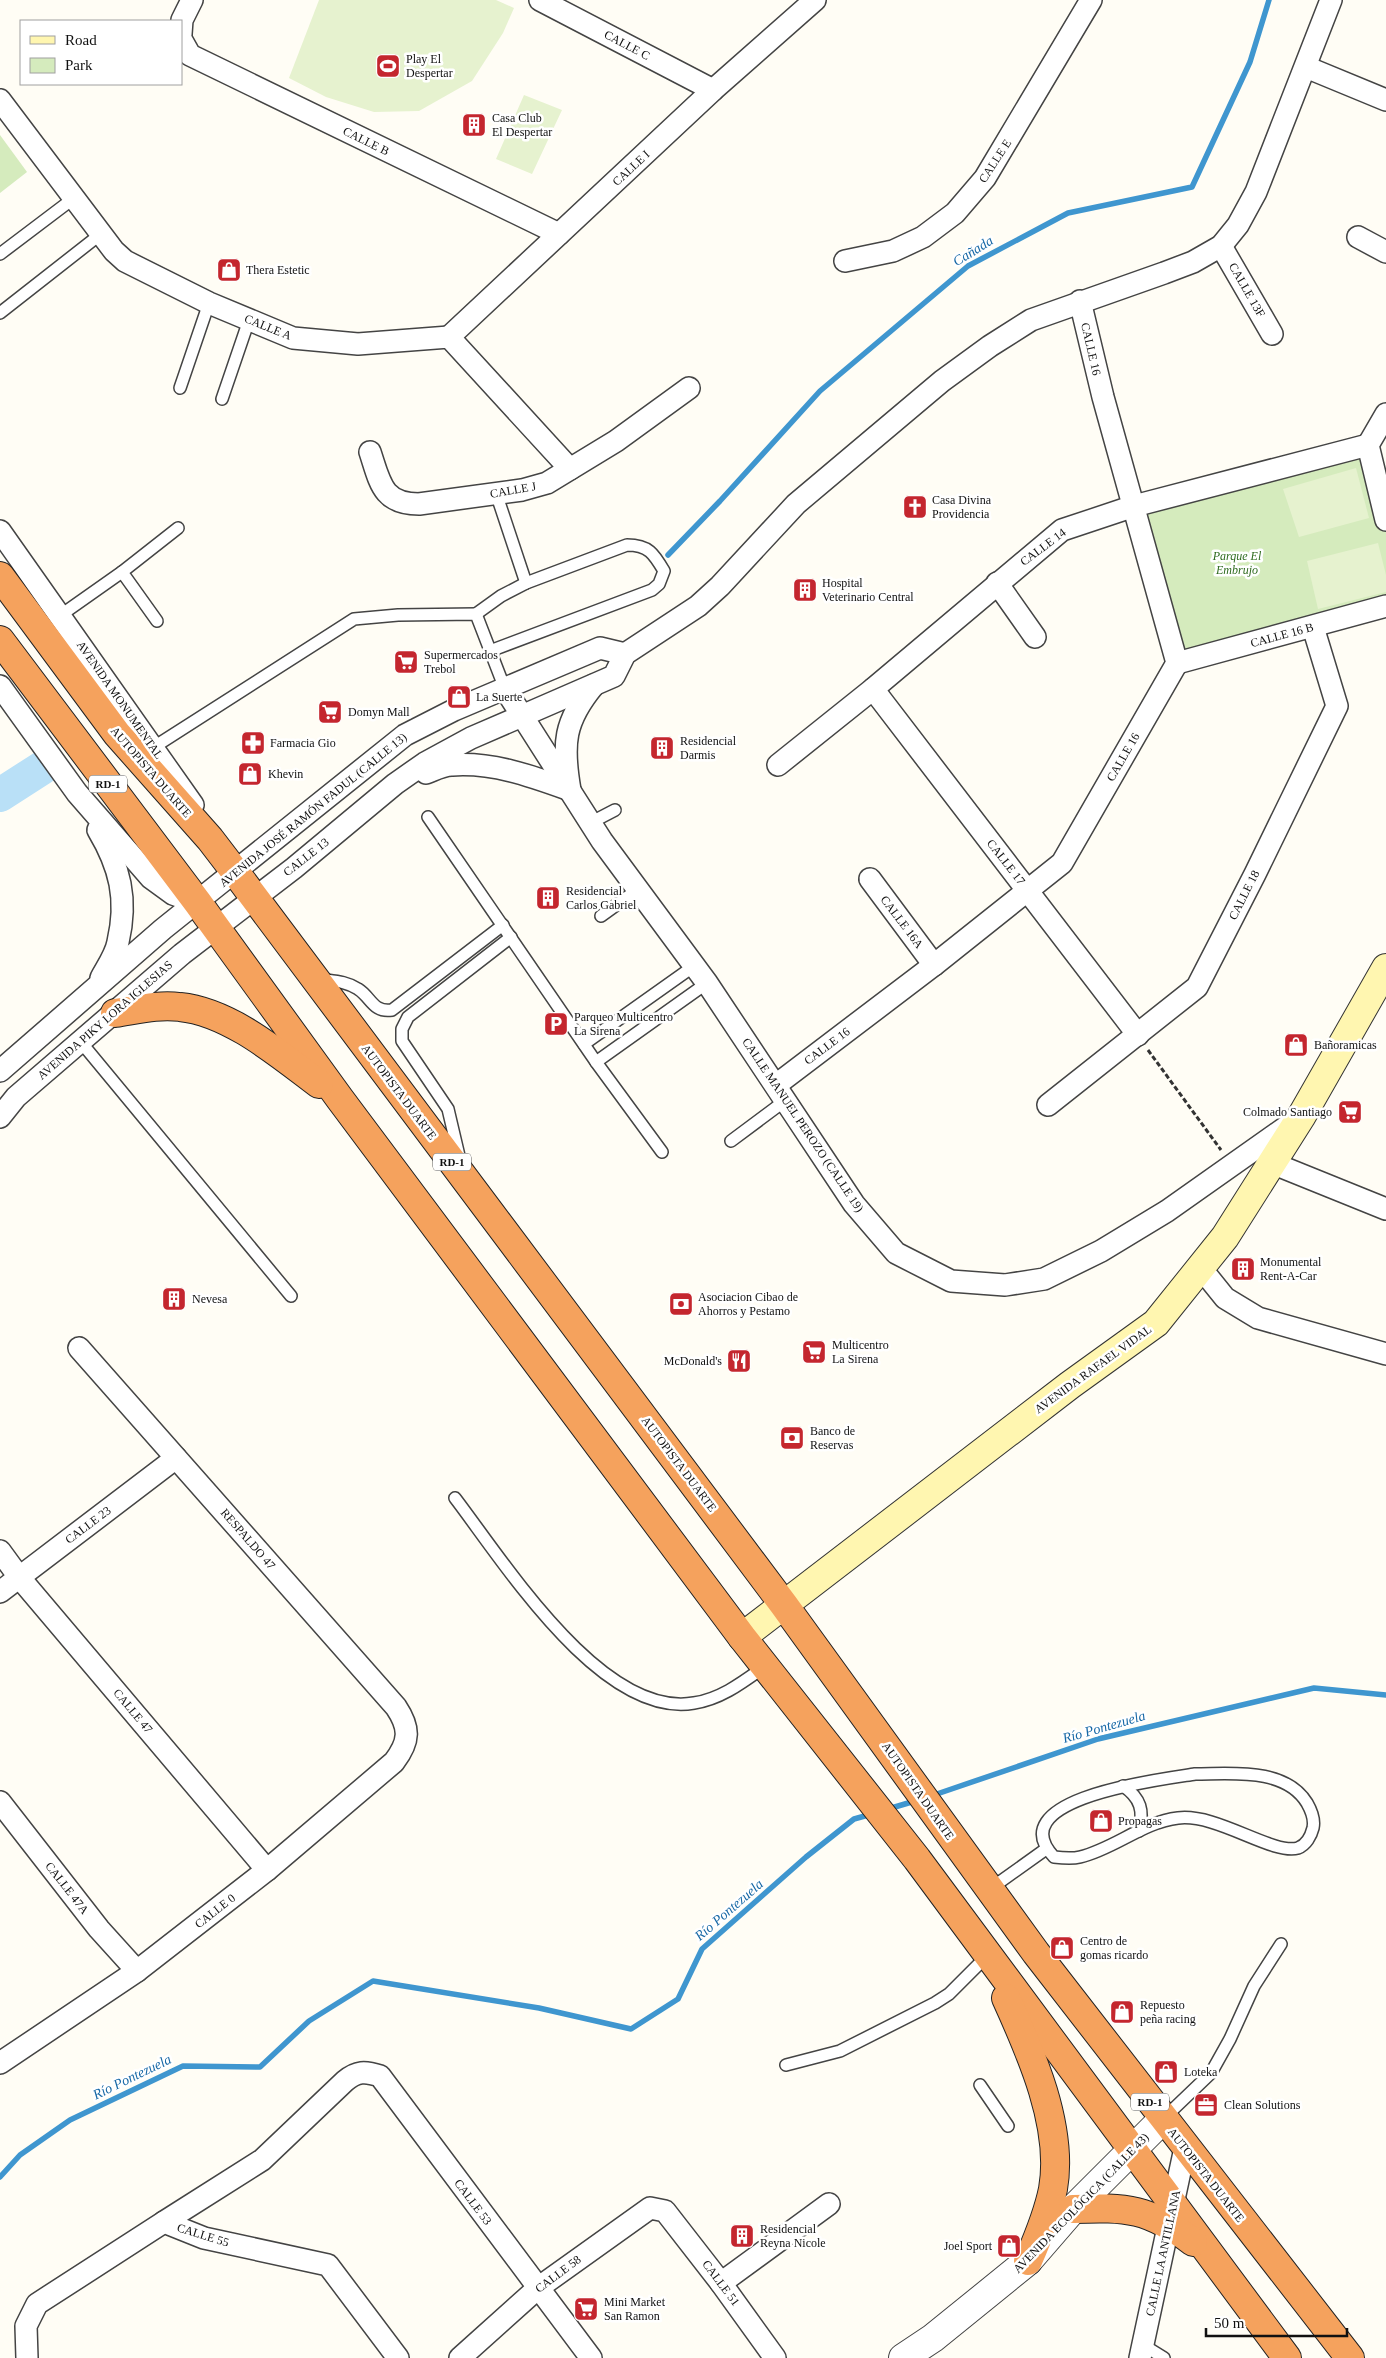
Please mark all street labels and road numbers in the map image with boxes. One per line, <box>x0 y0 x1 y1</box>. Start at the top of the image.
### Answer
street label: CALLE C <box>602 27 652 63</box>
street label: CALLE B <box>341 124 391 158</box>
street label: CALLE E <box>976 137 1014 185</box>
street label: CALLE I <box>610 147 652 189</box>
street label: CALLE 13F <box>1226 260 1268 320</box>
street label: CALLE A <box>242 311 294 343</box>
street label: CALLE 16 <box>1078 321 1104 377</box>
street label: CALLE J <box>489 479 537 501</box>
street label: CALLE 14 <box>1017 525 1069 569</box>
street label: CALLE 16 B <box>1249 620 1315 650</box>
street label: AVENIDA MONUMENTAL <box>74 638 166 762</box>
street label: AUTOPISTA DUARTE <box>108 724 194 820</box>
street label: AVENIDA JOSÉ RAMÓN FADUL (CALLE 13) <box>216 730 410 890</box>
street label: CALLE 16 <box>1104 730 1142 784</box>
road number: RD-1 <box>89 776 127 792</box>
street label: CALLE 13 <box>280 835 332 879</box>
street label: CALLE 17 <box>984 837 1028 887</box>
street label: CALLE 18 <box>1226 868 1262 922</box>
street label: CALLE 16A <box>878 893 927 951</box>
street label: AVENIDA PIKY LORA IGLESIAS <box>35 958 175 1082</box>
street label: CALLE 16 <box>801 1024 853 1068</box>
street label: CALLE MANUEL PEROZO (CALLE 19) <box>739 1035 867 1215</box>
street label: AUTOPISTA DUARTE <box>359 1042 439 1142</box>
road number: RD-1 <box>433 1154 471 1170</box>
street label: AVENIDA RAFAEL VIDAL <box>1032 1322 1154 1416</box>
street label: AUTOPISTA DUARTE <box>639 1414 719 1514</box>
street label: CALLE 23 <box>62 1503 114 1547</box>
street label: RESPALDO 47 <box>218 1506 278 1572</box>
street label: CALLE 47 <box>110 1686 156 1736</box>
street label: AUTOPISTA DUARTE <box>879 1740 957 1842</box>
street label: CALLE 47A <box>42 1859 92 1917</box>
street label: CALLE 0 <box>192 1891 238 1931</box>
road number: RD-1 <box>1131 2094 1169 2110</box>
street label: AUTOPISTA DUARTE <box>1165 2125 1247 2225</box>
street label: AVENIDA ECOLÓGICA (CALLE 43) <box>1010 2130 1152 2276</box>
street label: CALLE 53 <box>451 2176 495 2228</box>
street label: CALLE LA ANTILLANA <box>1143 2188 1183 2317</box>
street label: CALLE 55 <box>175 2220 231 2250</box>
street label: CALLE 58 <box>532 2252 584 2296</box>
street label: CALLE 51 <box>699 2257 743 2309</box>

